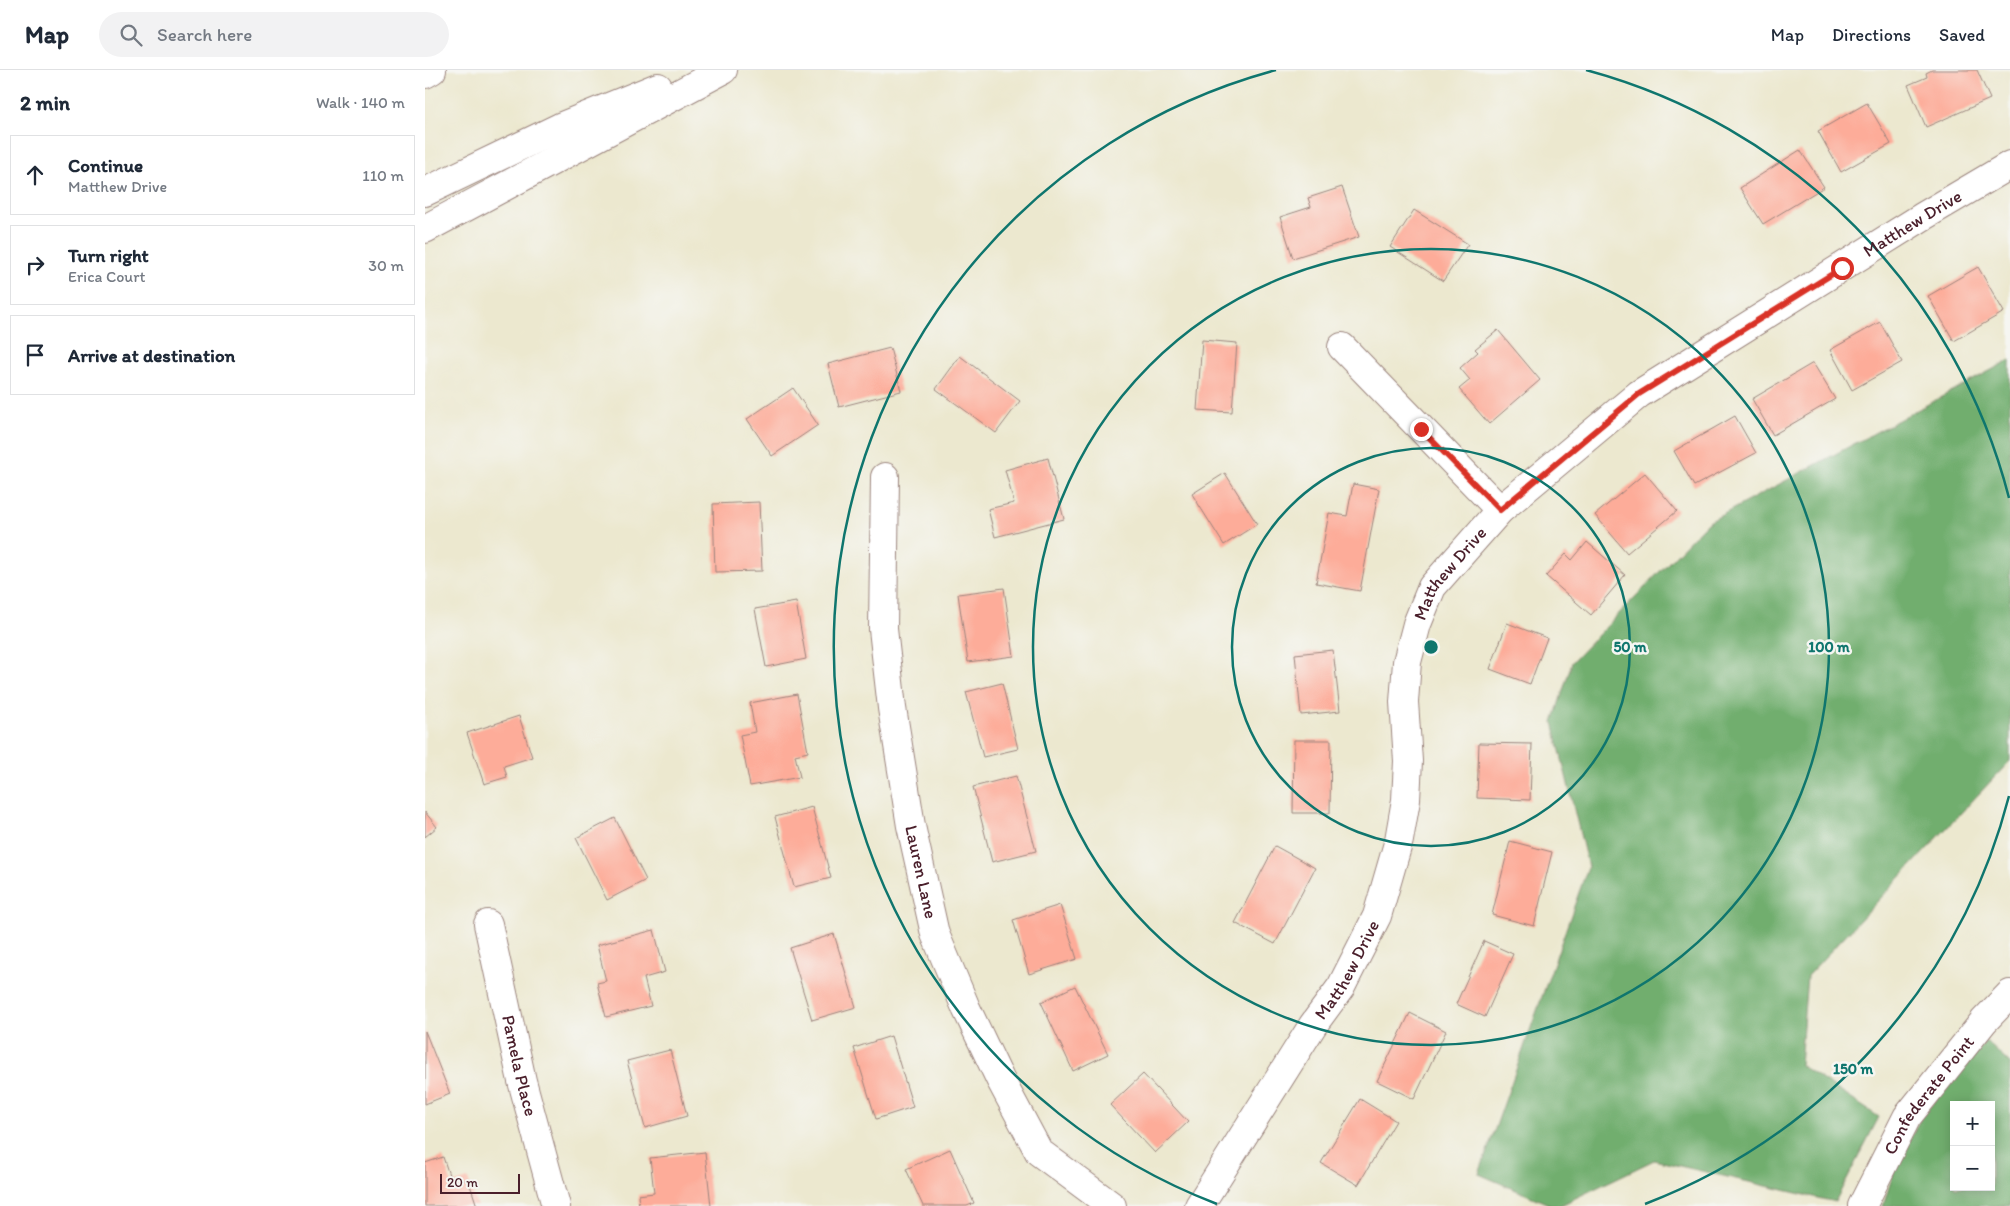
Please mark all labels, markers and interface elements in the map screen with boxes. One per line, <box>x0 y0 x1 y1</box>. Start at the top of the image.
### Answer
search box <box>99 12 449 57</box>
text: Map <box>25 20 69 49</box>
icon: search <box>117 21 145 49</box>
text: Search here <box>157 23 252 46</box>
text: Map <box>1771 24 1804 46</box>
text: Directions <box>1832 24 1911 46</box>
text: Saved <box>1939 24 1985 46</box>
text: 2 min <box>20 90 70 115</box>
text: Walk · 140 m <box>316 93 405 112</box>
text: Continue <box>68 154 143 177</box>
icon: ahead <box>21 161 49 189</box>
text: 110 m <box>362 166 404 185</box>
text: Matthew Drive <box>68 177 167 196</box>
street label: Matthew Drive <box>1859 185 1966 262</box>
text: Turn right <box>68 244 149 267</box>
icon: right <box>21 251 49 279</box>
text: 30 m <box>368 256 404 275</box>
route start <box>1831 257 1854 280</box>
text: Erica Court <box>68 267 146 286</box>
icon: arrive <box>21 341 49 369</box>
text: Arrive at destination <box>68 344 235 367</box>
route end <box>1410 418 1433 441</box>
street label: Matthew Drive <box>1409 522 1491 623</box>
centre of rings <box>1422 638 1440 656</box>
text: 50 m <box>1613 638 1647 656</box>
text: 100 m <box>1808 638 1850 656</box>
street label: Lauren Lane <box>900 823 942 921</box>
street label: Matthew Drive <box>1310 916 1384 1024</box>
street label: Pamela Place <box>497 1013 542 1119</box>
street label: Confederate Point <box>1879 1031 1979 1158</box>
text: 150 m <box>1833 1060 1873 1078</box>
map controls <box>1950 1101 1995 1191</box>
button: + <box>1950 1101 1995 1146</box>
button: − <box>1950 1146 1995 1191</box>
scale bar <box>440 1171 520 1194</box>
text: 20 m <box>447 1174 478 1191</box>

